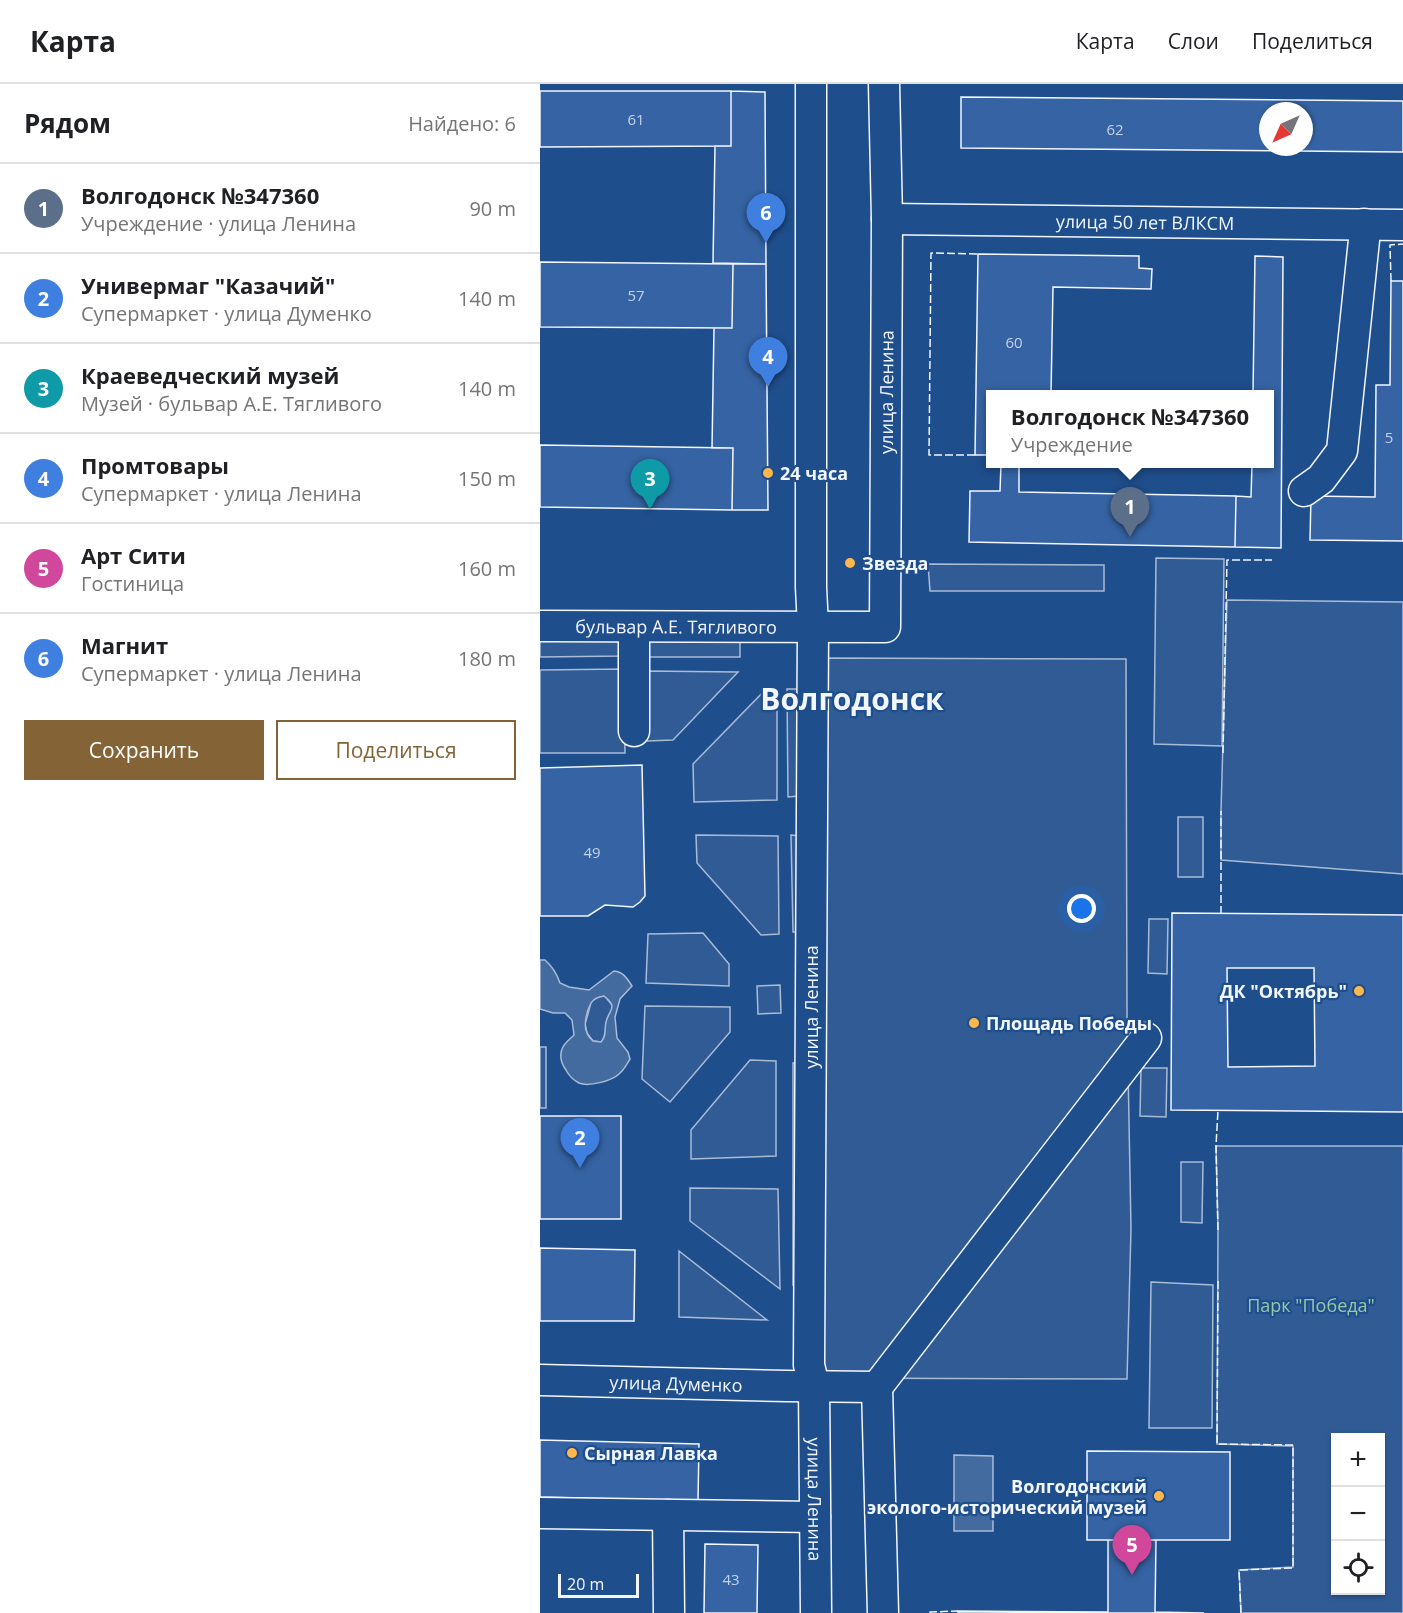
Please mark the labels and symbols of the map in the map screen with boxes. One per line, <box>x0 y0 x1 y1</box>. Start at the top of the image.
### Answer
north arrow <box>1259 102 1313 156</box>
house number: 61 <box>627 109 645 129</box>
house number: 62 <box>1106 119 1124 139</box>
pin: 6 <box>746 194 786 243</box>
street label: улица 50 лет ВЛКСМ <box>1056 209 1234 235</box>
house number: 57 <box>627 285 645 305</box>
street label: улица Ленина <box>874 330 898 454</box>
house number: 60 <box>1005 332 1023 352</box>
pin: 4 <box>748 338 788 387</box>
house number: 5 <box>1385 427 1393 447</box>
pin: 3 <box>630 460 670 509</box>
place label: 24 часа <box>780 461 848 485</box>
marker: 24 часа <box>761 466 775 480</box>
pin: 1 <box>1110 488 1150 537</box>
place label: Звезда <box>862 551 928 575</box>
marker: Звезда <box>843 556 857 570</box>
street label: бульвар А.Е. Тягливого <box>575 614 777 639</box>
district label: Волгодонск <box>760 678 944 719</box>
house number: 49 <box>583 842 601 862</box>
your location <box>1067 894 1096 923</box>
street label: улица Ленина <box>799 945 823 1069</box>
place label: ДК "Октябрь" <box>1220 979 1347 1003</box>
marker: ДК "Октябрь" <box>1352 984 1366 998</box>
place label: Площадь Победы <box>986 1011 1152 1035</box>
marker: Площадь Победы <box>967 1016 981 1030</box>
pin: 2 <box>560 1118 600 1168</box>
park label: Парк "Победа" <box>1247 1293 1375 1317</box>
street label: улица Думенко <box>609 1370 743 1397</box>
street label: улица Ленина <box>802 1437 828 1561</box>
place label: Сырная Лавка <box>584 1441 718 1465</box>
marker: Сырная Лавка <box>565 1446 579 1460</box>
place label: Волгодонский эколого-исторический музей <box>867 1474 1147 1519</box>
marker: Волгодонский эколого-исторический музей <box>1152 1489 1166 1503</box>
pin: 5 <box>1112 1526 1152 1575</box>
house number: 43 <box>722 1569 740 1589</box>
scale bar <box>558 1571 639 1598</box>

